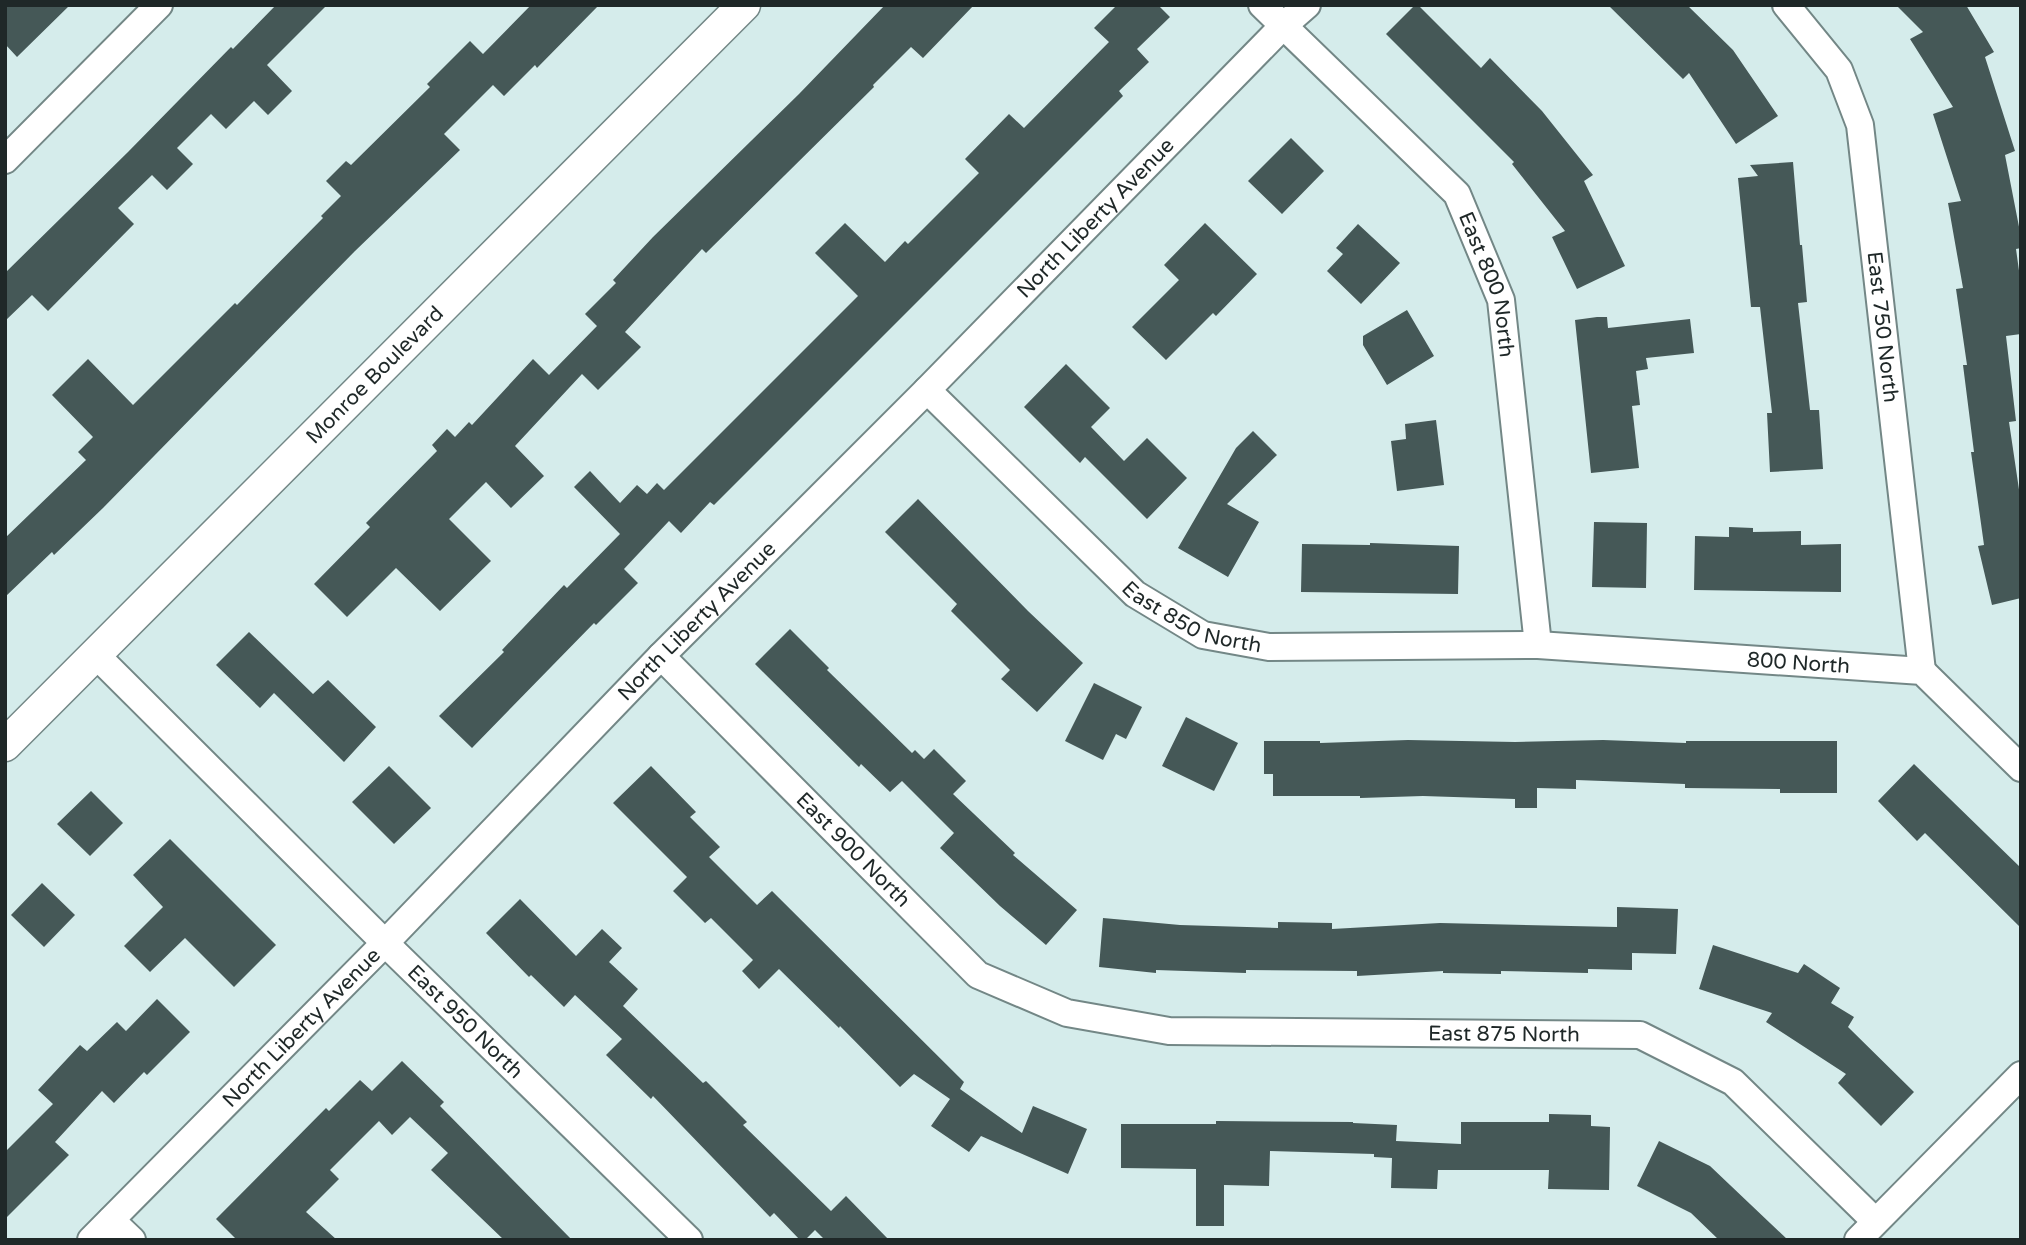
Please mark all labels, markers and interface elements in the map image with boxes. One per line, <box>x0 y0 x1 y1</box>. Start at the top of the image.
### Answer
street label: North Liberty Avenue <box>1012 133 1180 304</box>
street label: East 800 North <box>1453 208 1519 359</box>
street label: East 750 North <box>1861 250 1903 404</box>
street label: Monroe Boulevard <box>301 301 449 449</box>
street label: North Liberty Avenue <box>613 536 781 706</box>
street label: East 850 North <box>1116 576 1263 658</box>
street label: 800 North <box>1746 647 1851 679</box>
street label: East 900 North <box>791 787 915 913</box>
street label: North Liberty Avenue <box>218 943 386 1113</box>
street label: East 950 North <box>402 960 528 1084</box>
street label: East 875 North <box>1428 1021 1580 1047</box>

